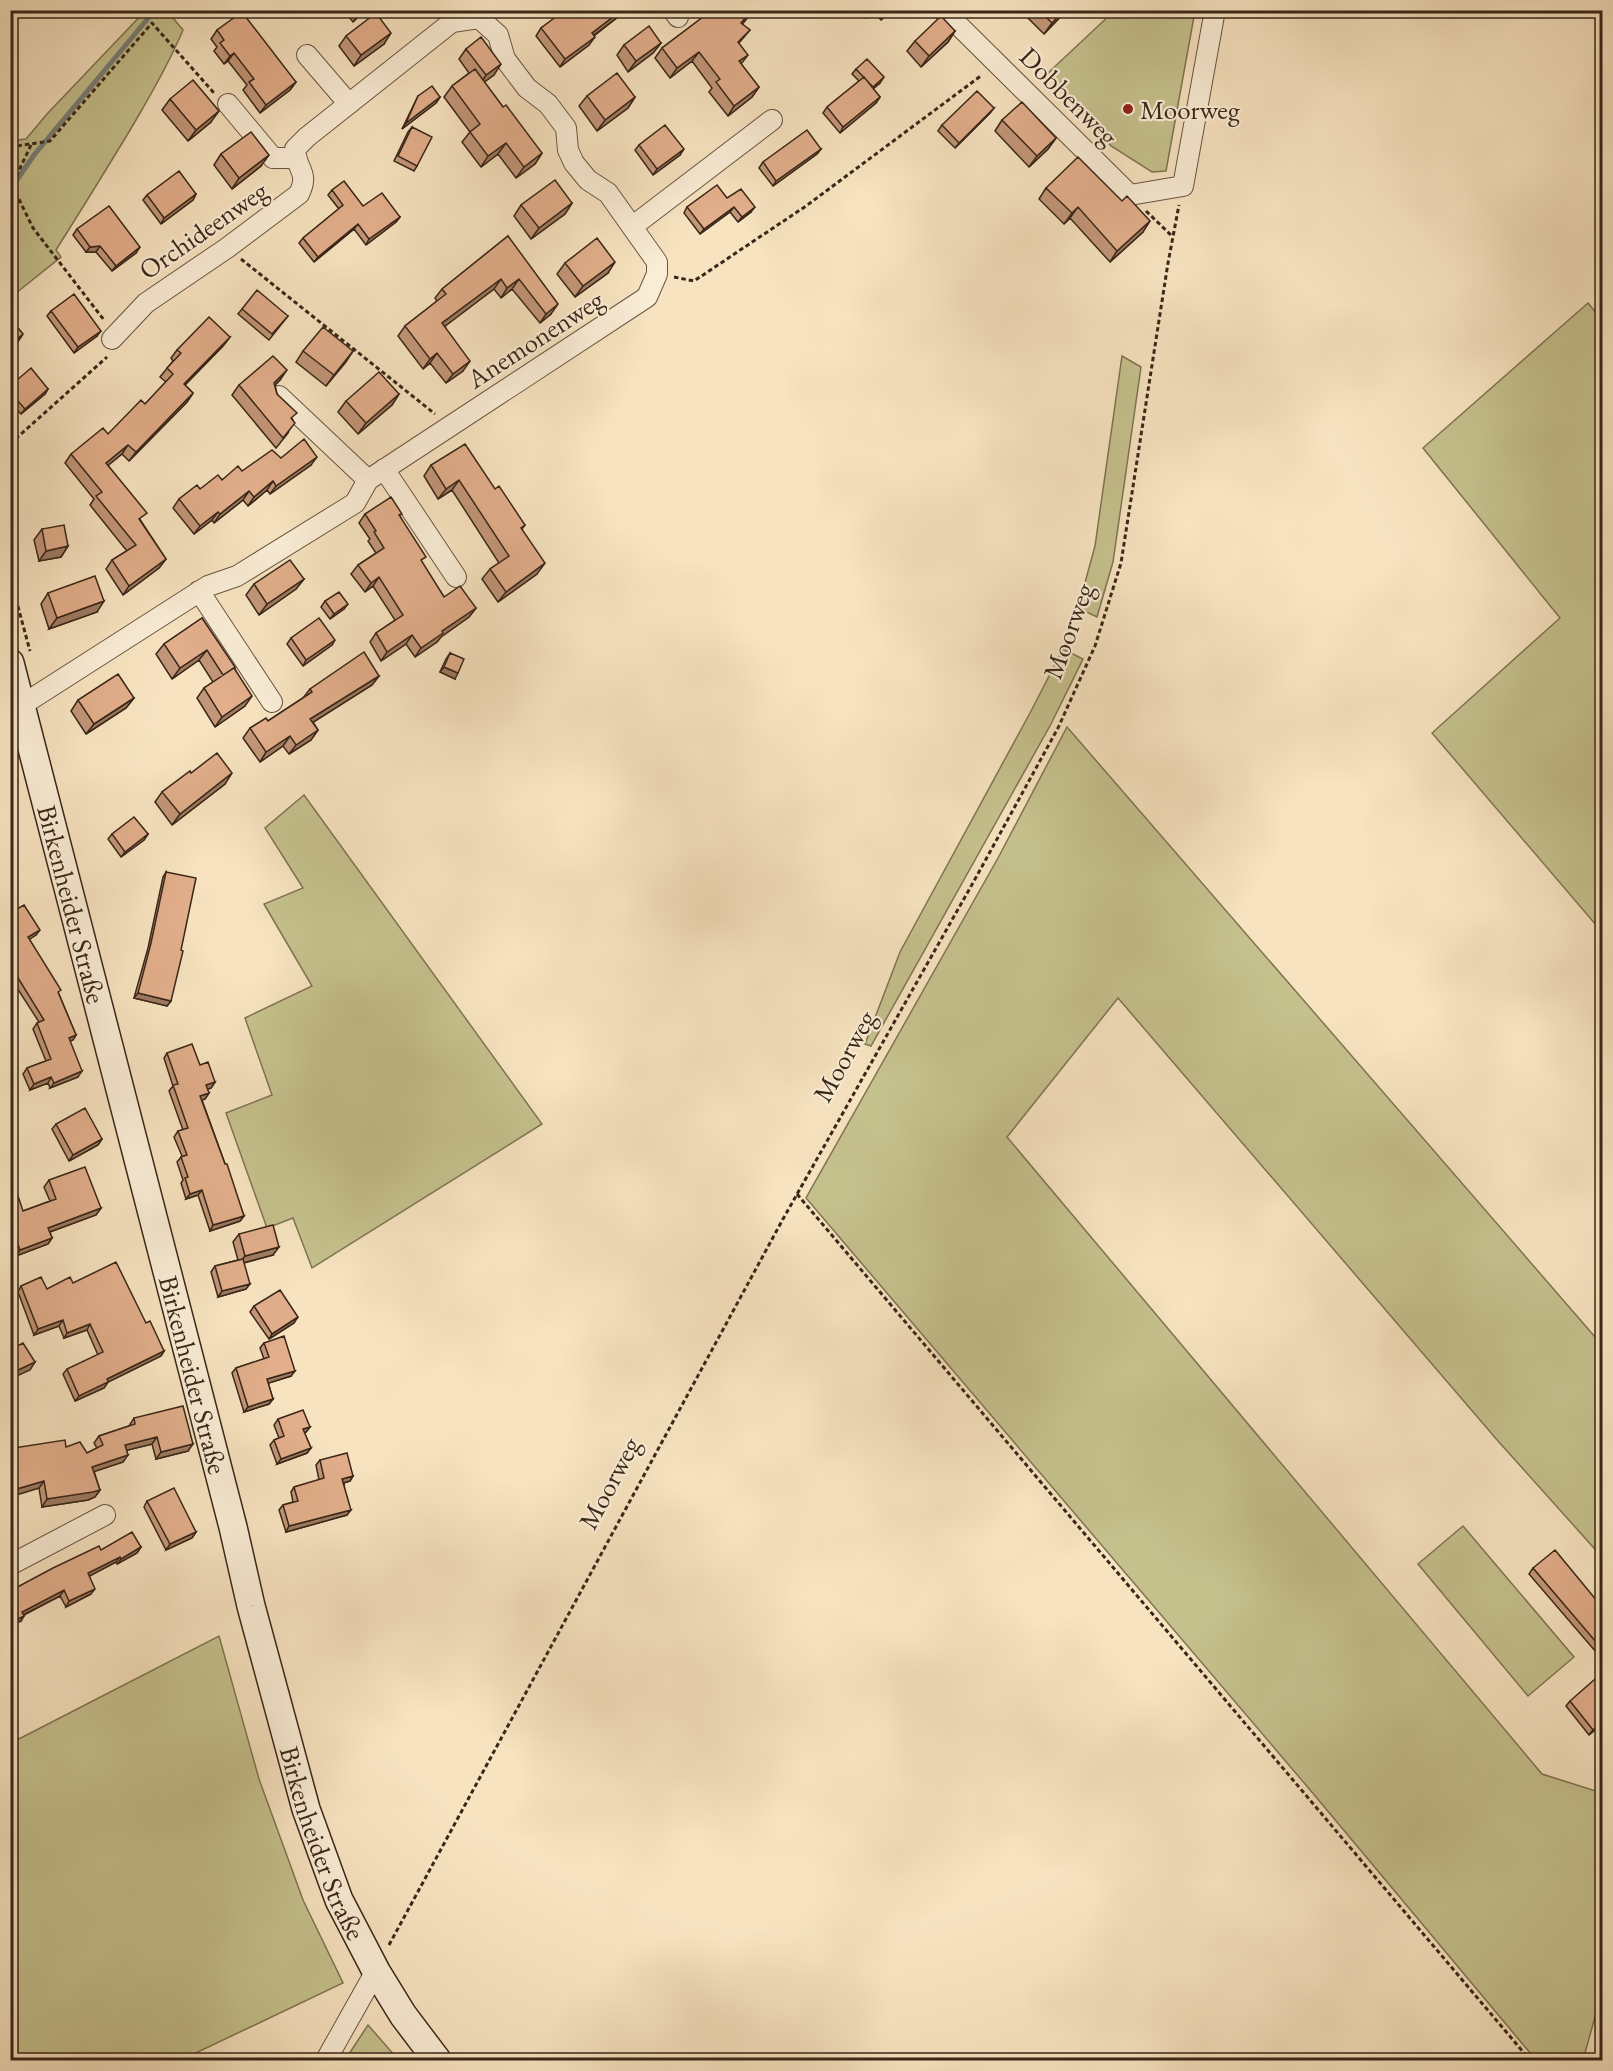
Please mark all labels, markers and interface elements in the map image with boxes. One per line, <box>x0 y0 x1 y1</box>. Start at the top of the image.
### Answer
street label: Dobbenweg <box>1012 39 1126 153</box>
place label: Moorweg <box>1140 92 1240 127</box>
marker: Moorweg <box>1121 102 1135 116</box>
street label: Orchideenweg <box>132 173 274 287</box>
street label: Anemonenweg <box>459 282 610 397</box>
street label: Moorweg <box>1035 578 1102 684</box>
street label: Birkenheider Straße <box>30 801 115 1007</box>
street label: Moorweg <box>805 1004 884 1108</box>
street label: Birkenheider Straße <box>151 1272 236 1478</box>
street label: Moorweg <box>570 1431 648 1535</box>
street label: Birkenheider Straße <box>272 1742 374 1946</box>

